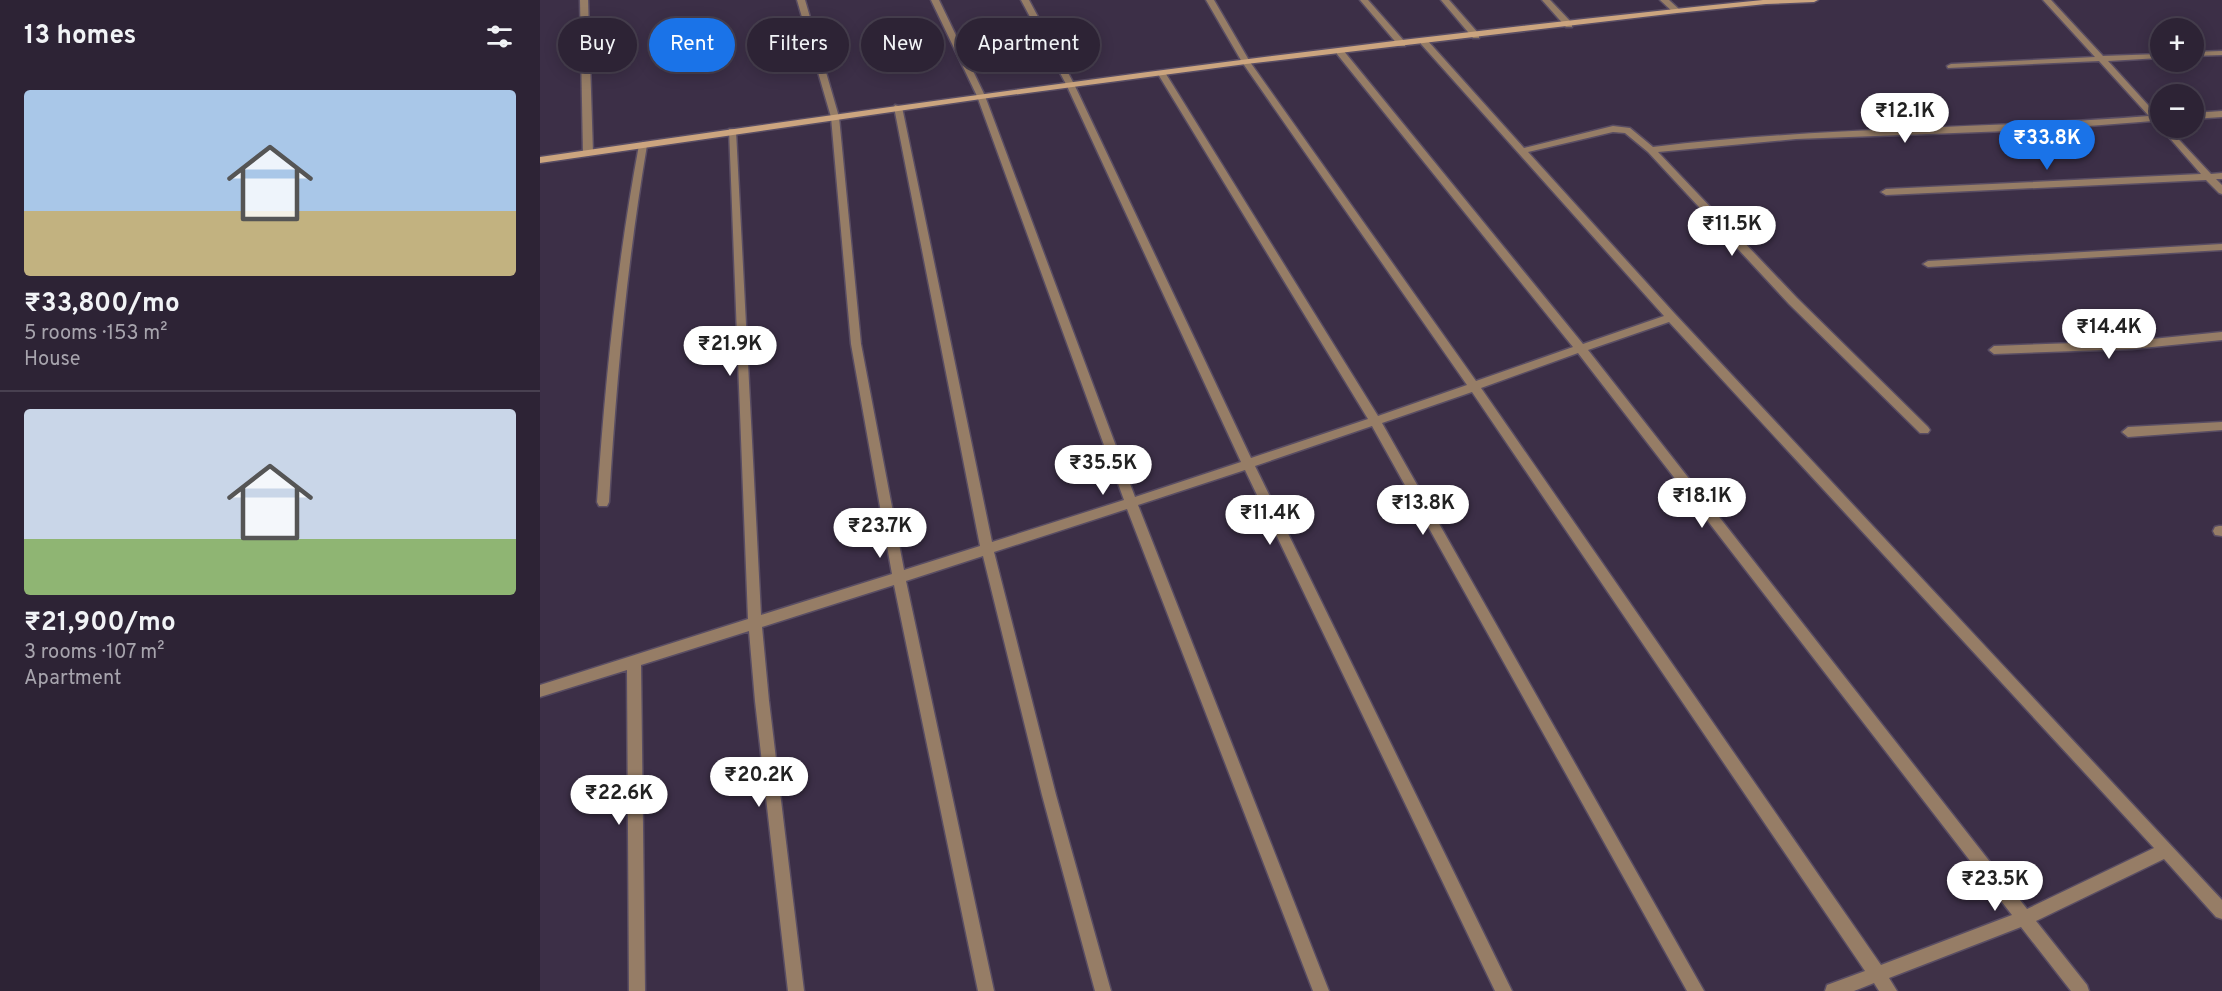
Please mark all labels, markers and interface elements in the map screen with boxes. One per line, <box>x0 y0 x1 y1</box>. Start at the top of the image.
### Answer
chip: Buy <box>558 18 637 72</box>
chip: Rent <box>649 18 735 72</box>
chip: Filters <box>747 18 849 72</box>
chip: New <box>861 18 944 72</box>
chip: Apartment <box>956 18 1100 72</box>
map controls <box>2150 18 2204 138</box>
button: + <box>2150 18 2204 72</box>
text: 13 homes <box>24 20 136 53</box>
icon: filters <box>483 20 516 53</box>
button: − <box>2150 84 2204 138</box>
pin: ₹12.1K <box>1856 93 1954 144</box>
text: ₹12.1K <box>1875 99 1935 125</box>
pin: ₹33.8K <box>1998 120 2096 171</box>
text: ₹33.8K <box>2013 126 2081 152</box>
icon: home <box>216 129 324 237</box>
pin: ₹11.5K <box>1683 206 1781 257</box>
text: ₹11.5K <box>1702 212 1762 238</box>
text: ₹33,800/mo <box>24 288 180 321</box>
pin: ₹14.4K <box>2060 309 2158 360</box>
text: ₹14.4K <box>2076 315 2142 341</box>
text: 5 rooms · 153 m² <box>24 321 167 347</box>
pin: ₹21.9K <box>681 326 779 377</box>
text: ₹21.9K <box>698 332 762 358</box>
text: House <box>24 347 80 373</box>
pin: ₹35.5K <box>1054 445 1152 496</box>
icon: home <box>216 448 324 556</box>
text: ₹35.5K <box>1069 451 1137 477</box>
pin: ₹18.1K <box>1653 478 1751 529</box>
text: ₹18.1K <box>1672 484 1732 510</box>
pin: ₹13.8K <box>1374 485 1472 536</box>
text: ₹13.8K <box>1391 491 1455 517</box>
pin: ₹11.4K <box>1221 495 1319 546</box>
text: ₹11.4K <box>1239 501 1301 527</box>
pin: ₹23.7K <box>831 508 929 559</box>
text: ₹23.7K <box>848 514 912 540</box>
text: ₹21,900/mo <box>24 607 176 640</box>
text: 3 rooms · 107 m² <box>24 640 165 666</box>
text: Apartment <box>24 666 122 692</box>
pin: ₹20.2K <box>710 757 808 808</box>
text: ₹20.2K <box>724 763 794 789</box>
pin: ₹22.6K <box>570 775 668 826</box>
text: ₹22.6K <box>585 781 653 807</box>
pin: ₹23.5K <box>1946 861 2044 912</box>
text: ₹23.5K <box>1961 867 2029 893</box>

